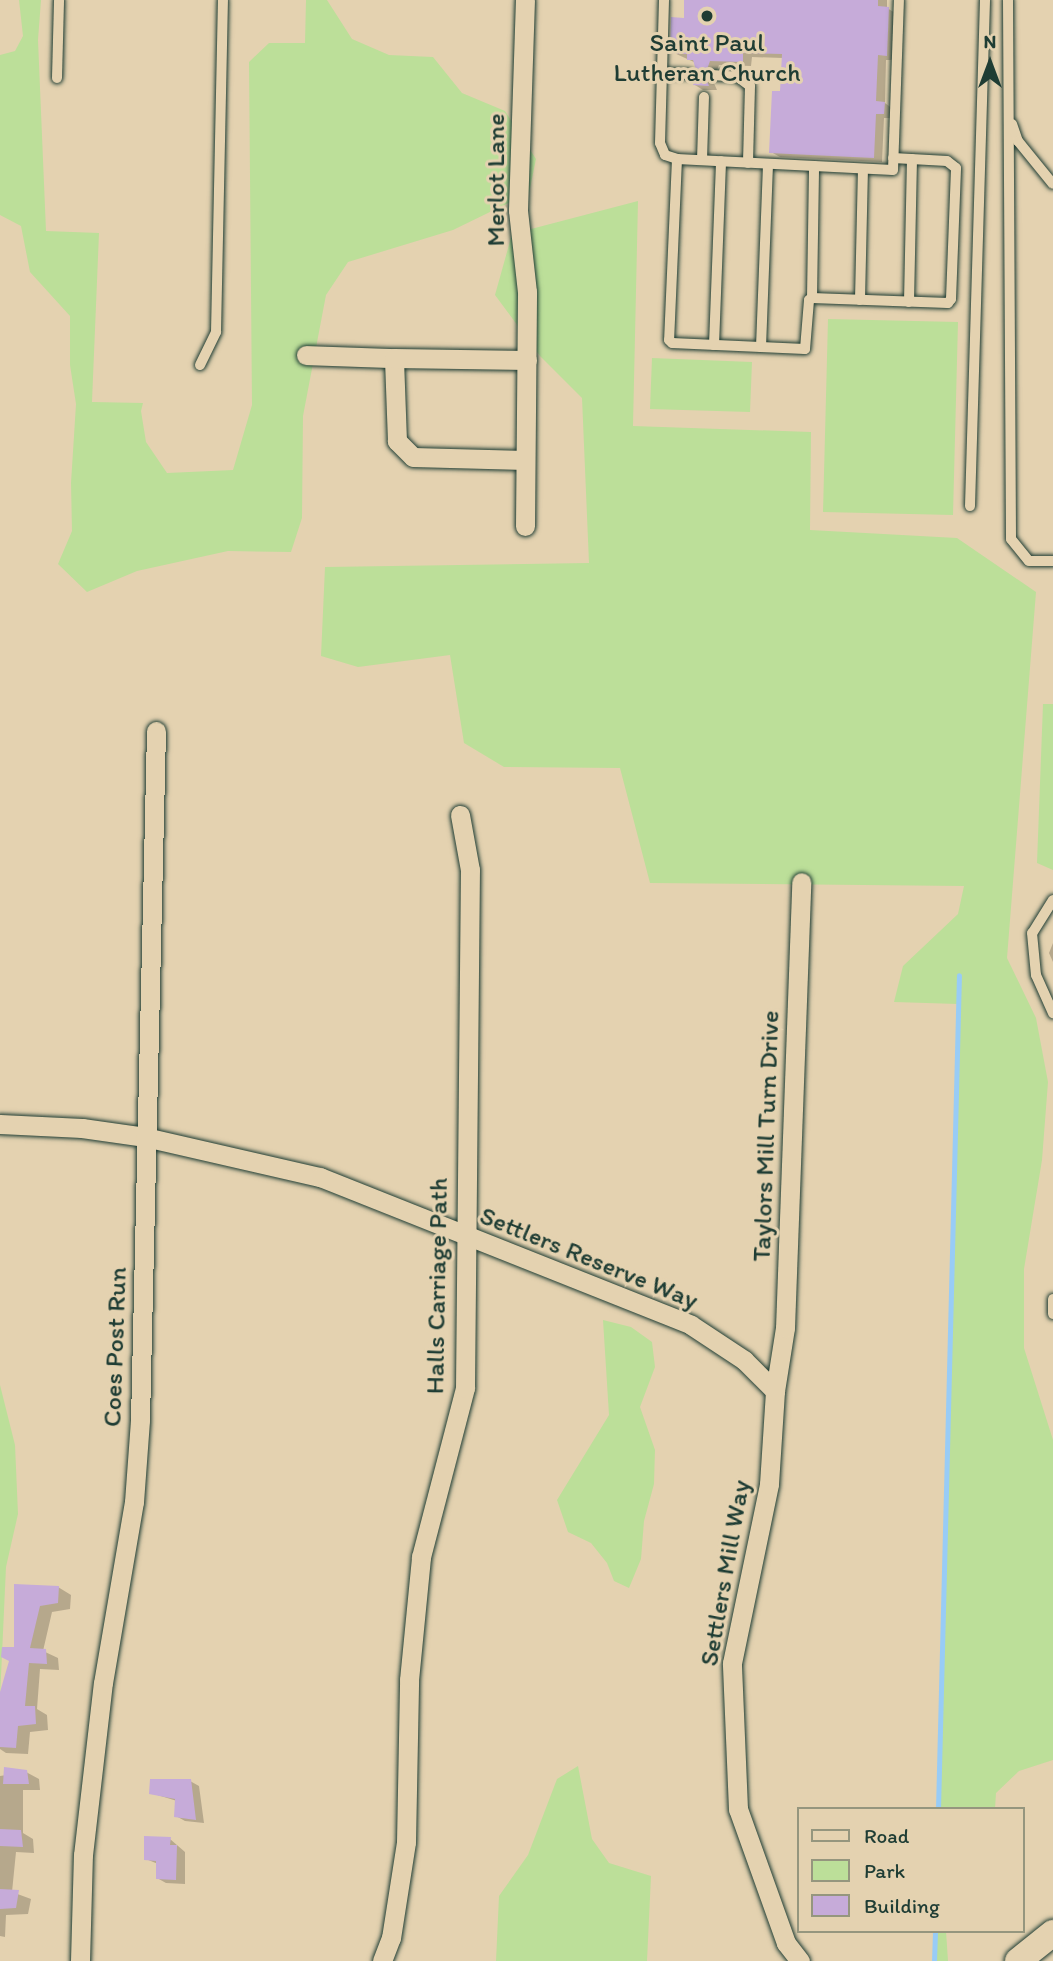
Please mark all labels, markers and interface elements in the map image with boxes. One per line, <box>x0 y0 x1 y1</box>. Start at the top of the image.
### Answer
marker: Saint Paul Lutheran Church <box>699 8 715 24</box>
place label: Saint Paul Lutheran Church <box>613 27 801 88</box>
north arrow <box>955 28 1025 98</box>
text: N <box>984 30 996 53</box>
street label: Merlot Lane <box>480 113 512 247</box>
street label: Taylors Mill Turn Drive <box>746 1011 786 1261</box>
street label: Halls Carriage Path <box>420 1178 454 1394</box>
street label: Settlers Reserve Way <box>476 1200 702 1316</box>
street label: Coes Post Run <box>97 1267 133 1427</box>
street label: Settlers Mill Way <box>693 1478 757 1668</box>
legend <box>797 1807 1025 1933</box>
text: Road <box>864 1823 909 1848</box>
text: Park <box>864 1858 905 1883</box>
text: Building <box>864 1893 940 1918</box>

